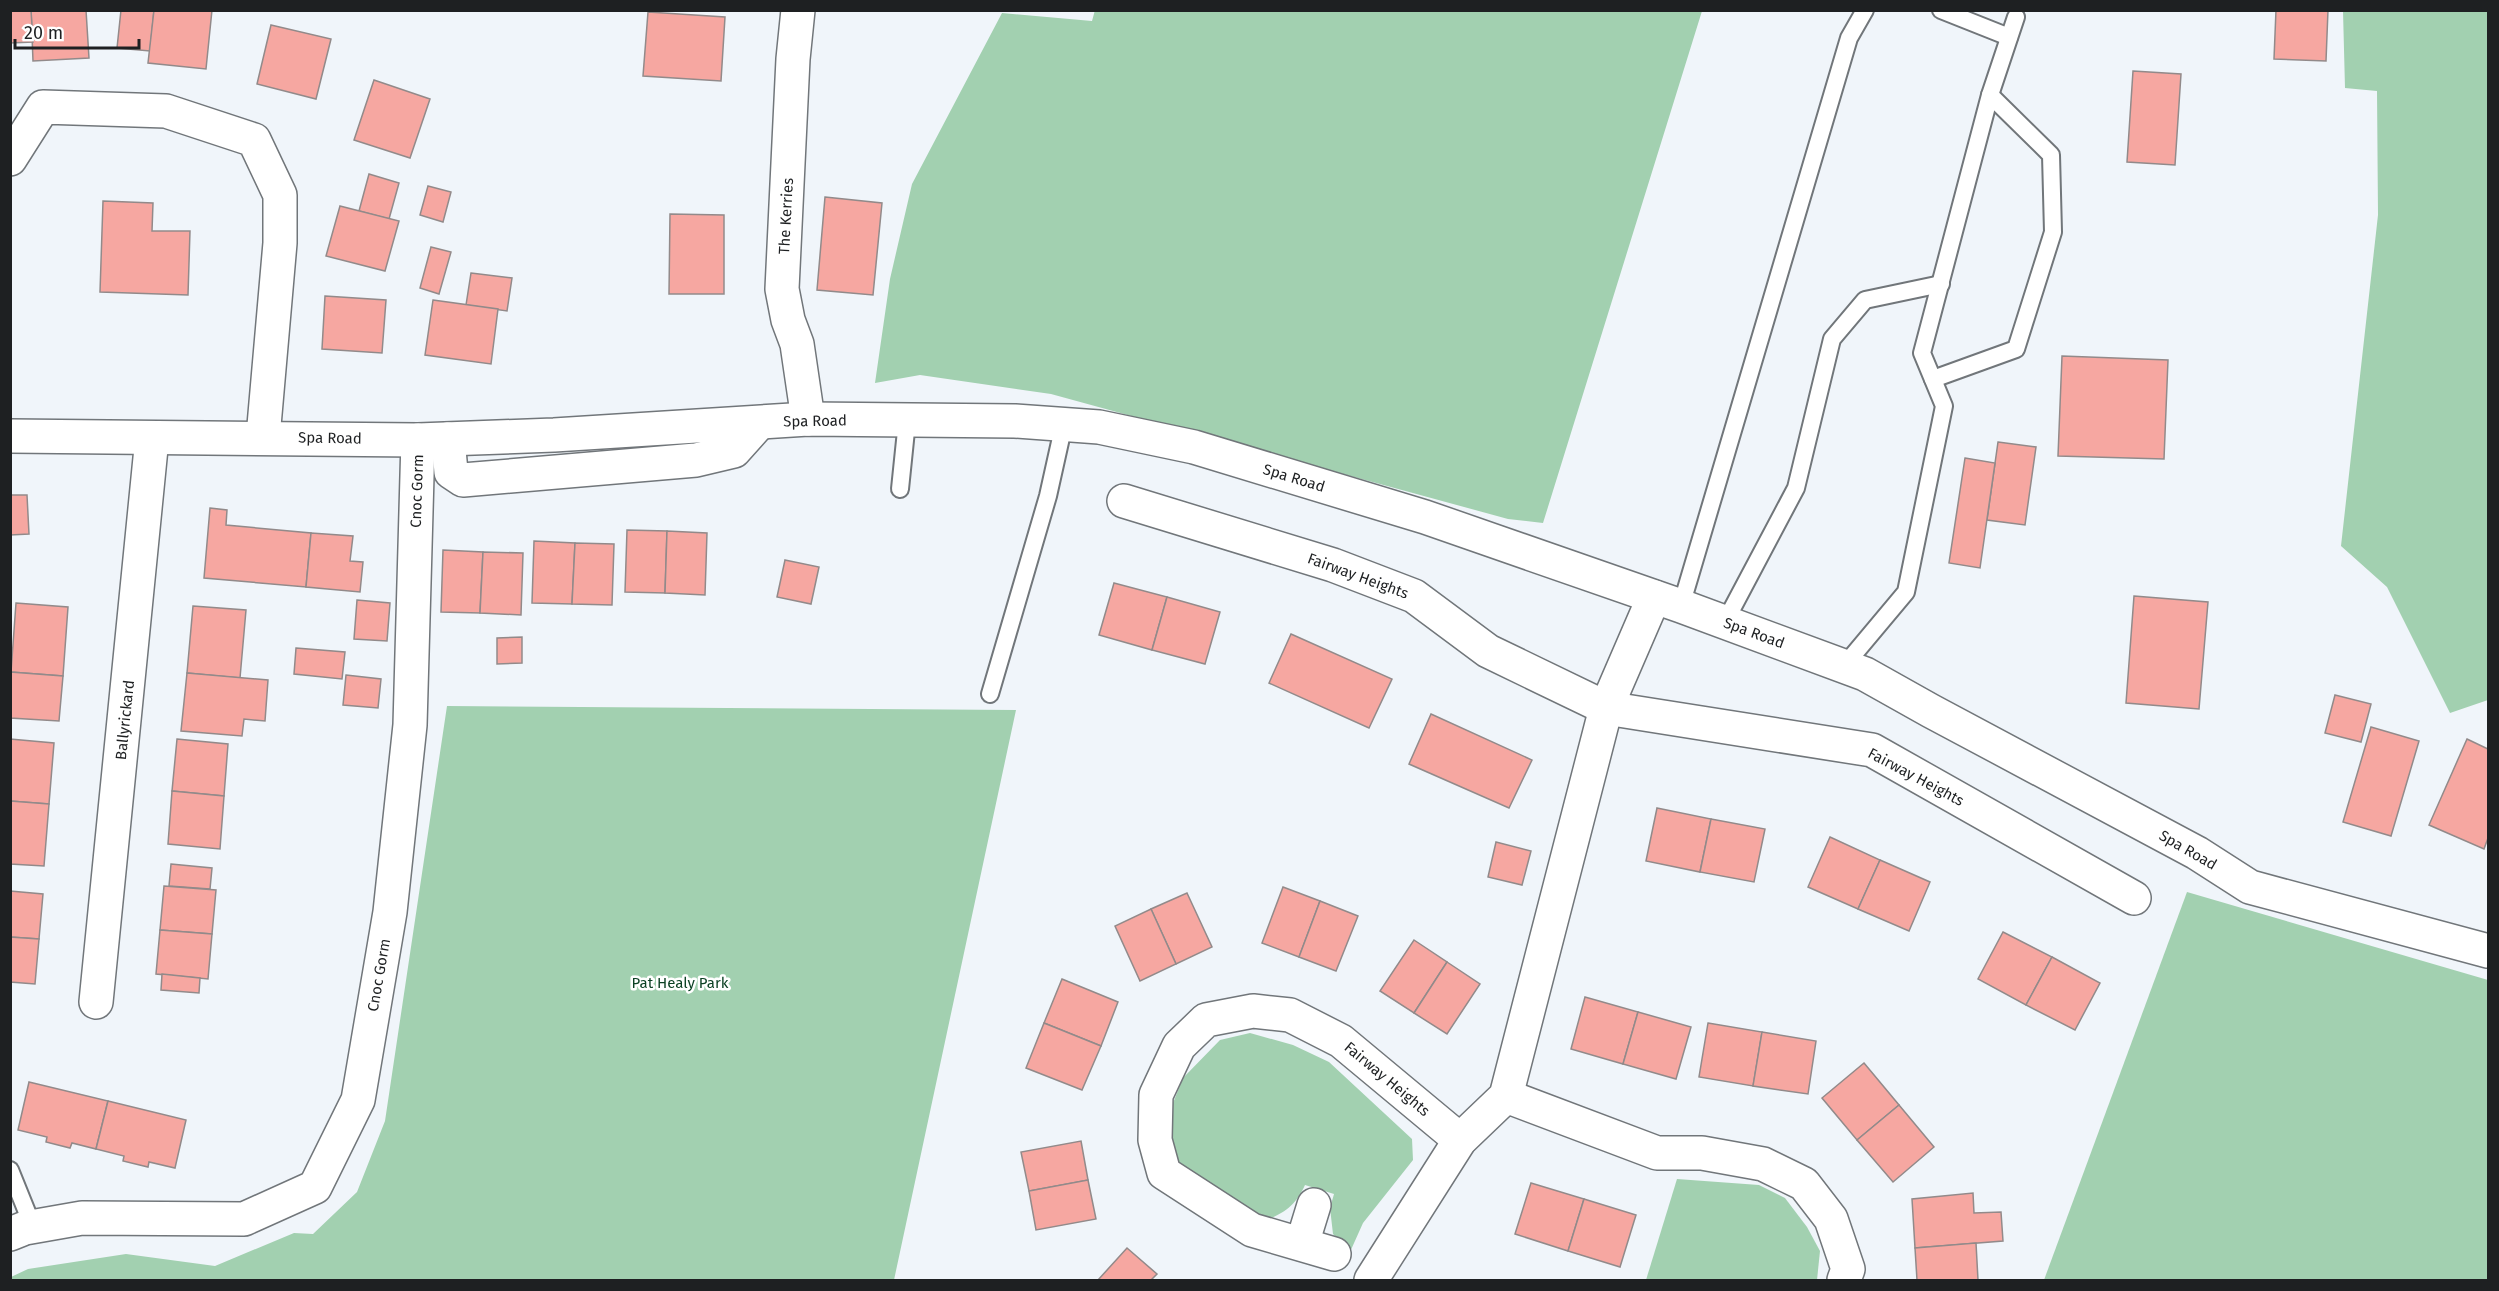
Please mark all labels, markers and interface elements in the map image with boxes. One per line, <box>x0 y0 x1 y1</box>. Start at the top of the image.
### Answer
scale bar <box>15 12 140 50</box>
text: 20 m <box>24 22 63 44</box>
street label: The Kerries <box>775 177 797 255</box>
street label: Spa Road <box>783 411 847 431</box>
street label: Spa Road <box>298 428 362 448</box>
street label: Cnoc Gorm <box>407 454 427 528</box>
street label: Spa Road <box>1261 460 1327 496</box>
street label: Fairway Heights <box>1305 549 1411 603</box>
street label: Spa Road <box>1721 614 1787 652</box>
street label: Ballyrickard <box>112 679 138 761</box>
street label: Fairway Heights <box>1865 744 1967 810</box>
street label: Spa Road <box>2156 826 2220 874</box>
street label: Cnoc Gorm <box>364 937 394 1013</box>
park label: Pat Healy Park <box>632 974 729 992</box>
street label: Fairway Heights <box>1341 1038 1433 1120</box>

